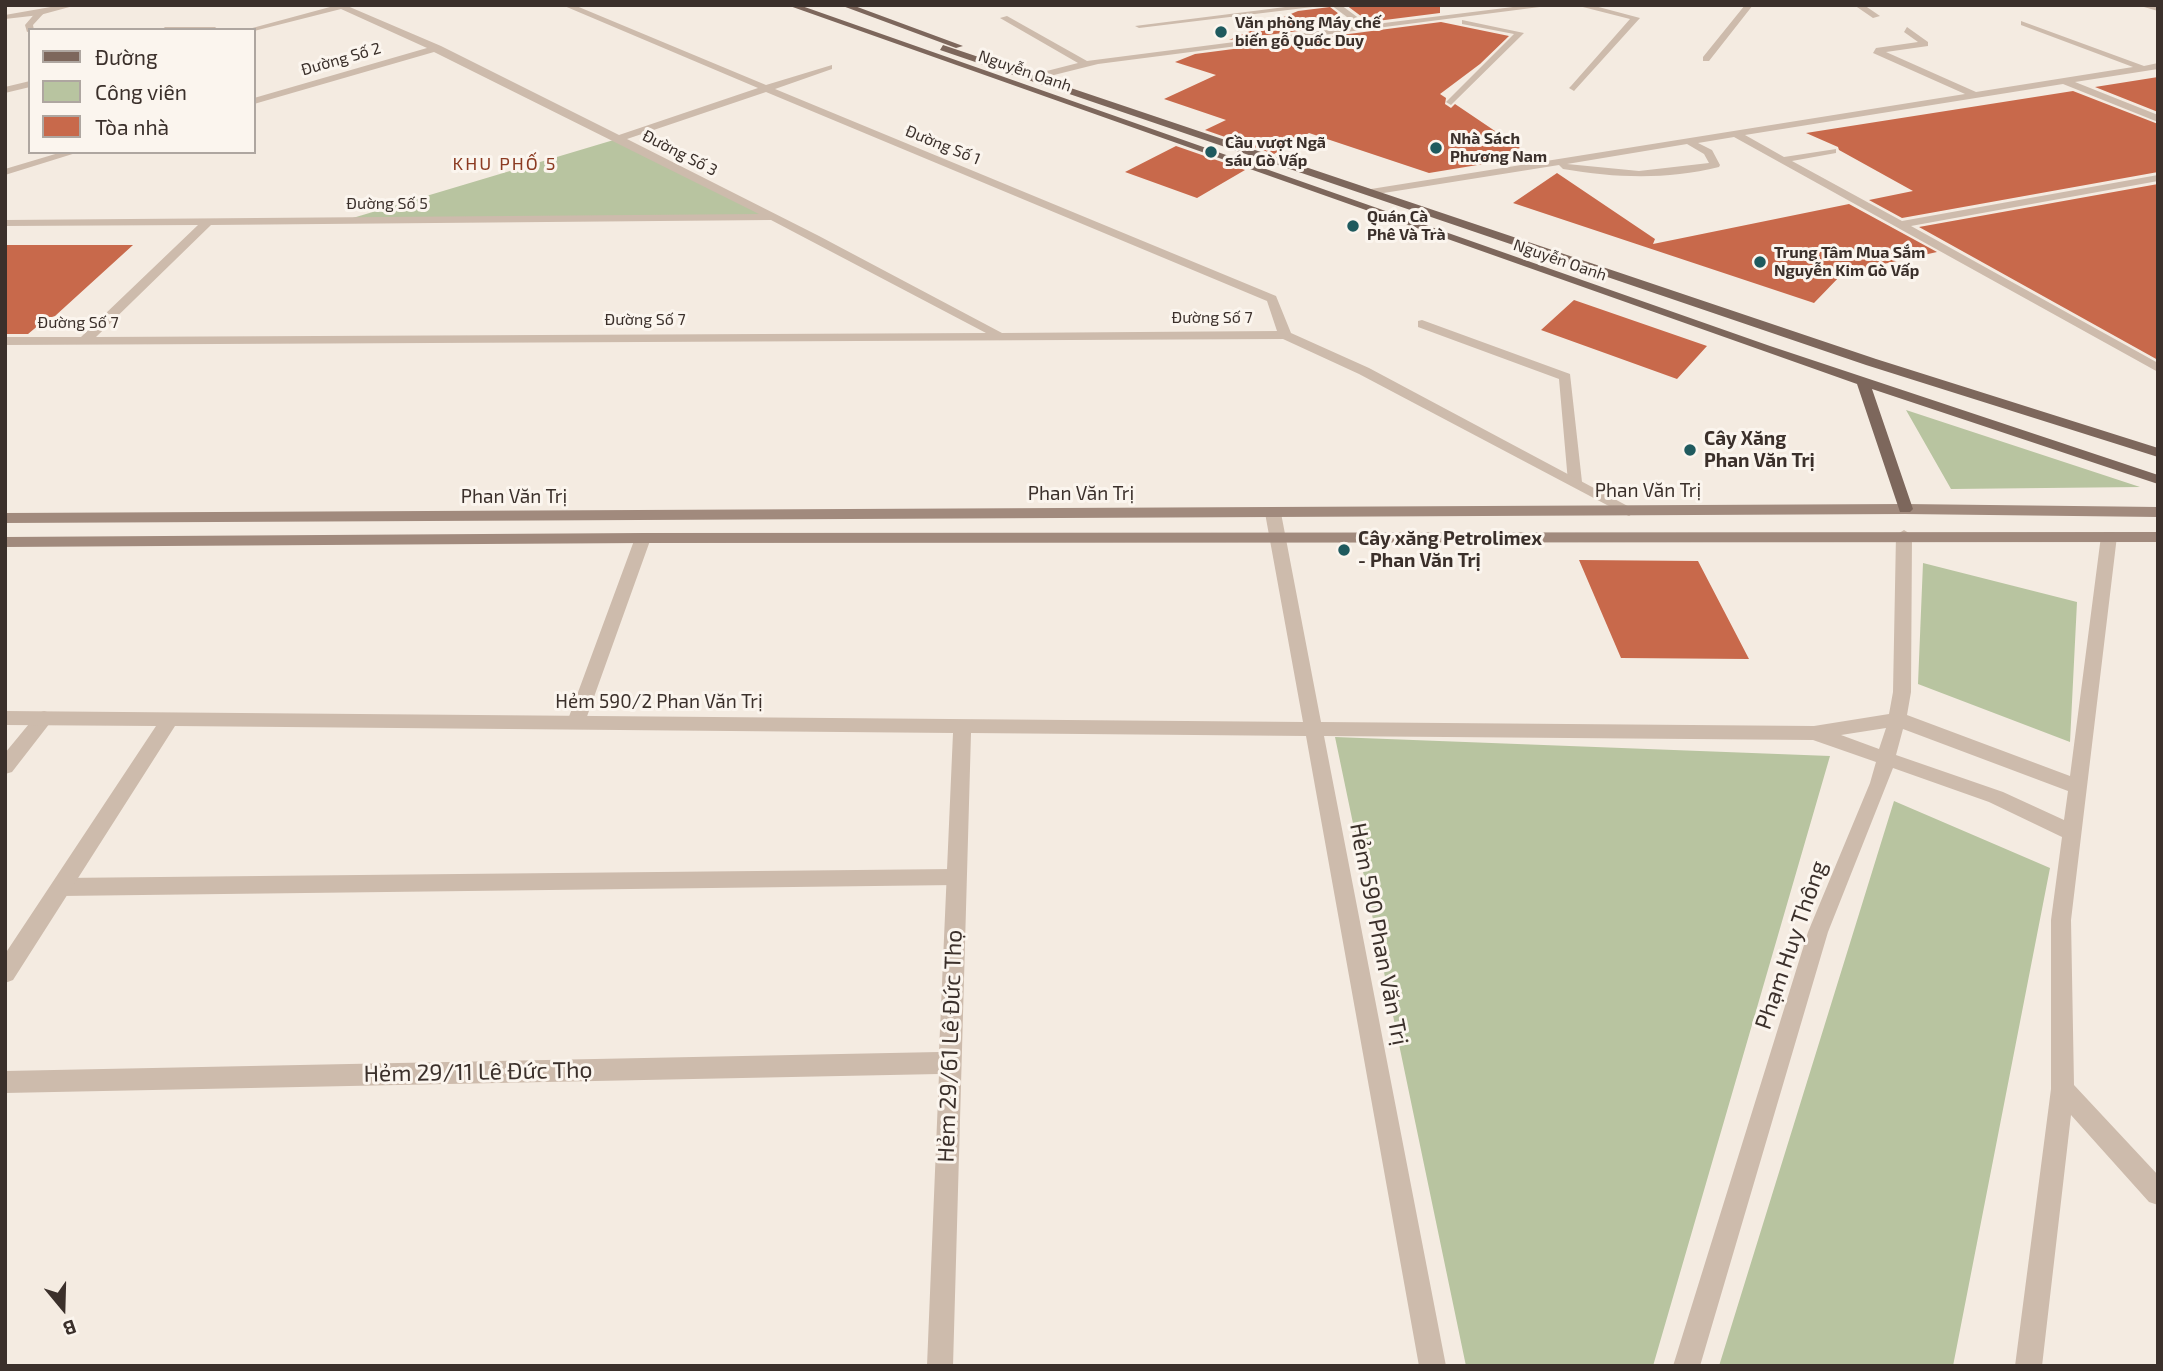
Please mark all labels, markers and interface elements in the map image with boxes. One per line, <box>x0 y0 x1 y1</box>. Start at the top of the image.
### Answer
place label: Văn phòng Máy chế biến gỗ Quốc Duy <box>1235 13 1381 51</box>
marker: Văn phòng Máy chế biến gỗ Quốc Duy <box>1213 24 1229 40</box>
legend <box>28 28 256 154</box>
street label: Đường Số 2 <box>299 38 383 80</box>
text: Đường <box>95 44 158 69</box>
street label: Nguyễn Oanh <box>976 46 1074 96</box>
text: Công viên <box>95 79 187 104</box>
text: Tòa nhà <box>95 114 169 139</box>
street label: Đường Số 1 <box>903 121 983 169</box>
street label: Đường Số 3 <box>639 126 721 180</box>
place label: Nhà Sách Phương Nam <box>1450 129 1547 167</box>
place label: Cầu vượt Ngã sáu Gò Vấp <box>1225 133 1326 171</box>
marker: Nhà Sách Phương Nam <box>1428 140 1444 156</box>
marker: Cầu vượt Ngã sáu Gò Vấp <box>1203 144 1219 160</box>
district label: KHU PHỐ 5 <box>454 153 556 175</box>
street label: Đường Số 5 <box>346 194 428 214</box>
place label: Quán Cà Phê Và Trà <box>1367 207 1446 245</box>
marker: Quán Cà Phê Và Trà <box>1345 218 1361 234</box>
street label: Nguyễn Oanh <box>1511 235 1609 285</box>
place label: Trung Tâm Mua Sắm Nguyễn Kim Gò Vấp <box>1774 243 1925 281</box>
marker: Trung Tâm Mua Sắm Nguyễn Kim Gò Vấp <box>1752 254 1768 270</box>
street label: Đường Số 7 <box>1171 308 1253 328</box>
street label: Đường Số 7 <box>604 310 686 330</box>
street label: Đường Số 7 <box>37 313 119 333</box>
place label: Cây Xăng Phan Văn Trị <box>1704 428 1815 472</box>
marker: Cây Xăng Phan Văn Trị <box>1682 442 1698 458</box>
street label: Phan Văn Trị <box>1595 480 1701 502</box>
street label: Phan Văn Trị <box>1028 483 1134 505</box>
street label: Phan Văn Trị <box>461 486 567 508</box>
place label: Cây xăng Petrolimex - Phan Văn Trị <box>1358 528 1542 572</box>
marker: Cây xăng Petrolimex - Phan Văn Trị <box>1336 542 1352 558</box>
street label: Hẻm 590/2 Phan Văn Trị <box>555 691 763 713</box>
street label: Hẻm 590 Phan Văn Trị <box>1344 820 1414 1048</box>
street label: Phạm Huy Thông <box>1749 857 1833 1033</box>
street label: Hẻm 29/61 Lê Đức Thọ <box>932 929 968 1163</box>
street label: Hẻm 29/11 Lê Đức Thọ <box>363 1056 593 1088</box>
north arrow <box>28 1273 98 1343</box>
text: B <box>61 1315 80 1341</box>

